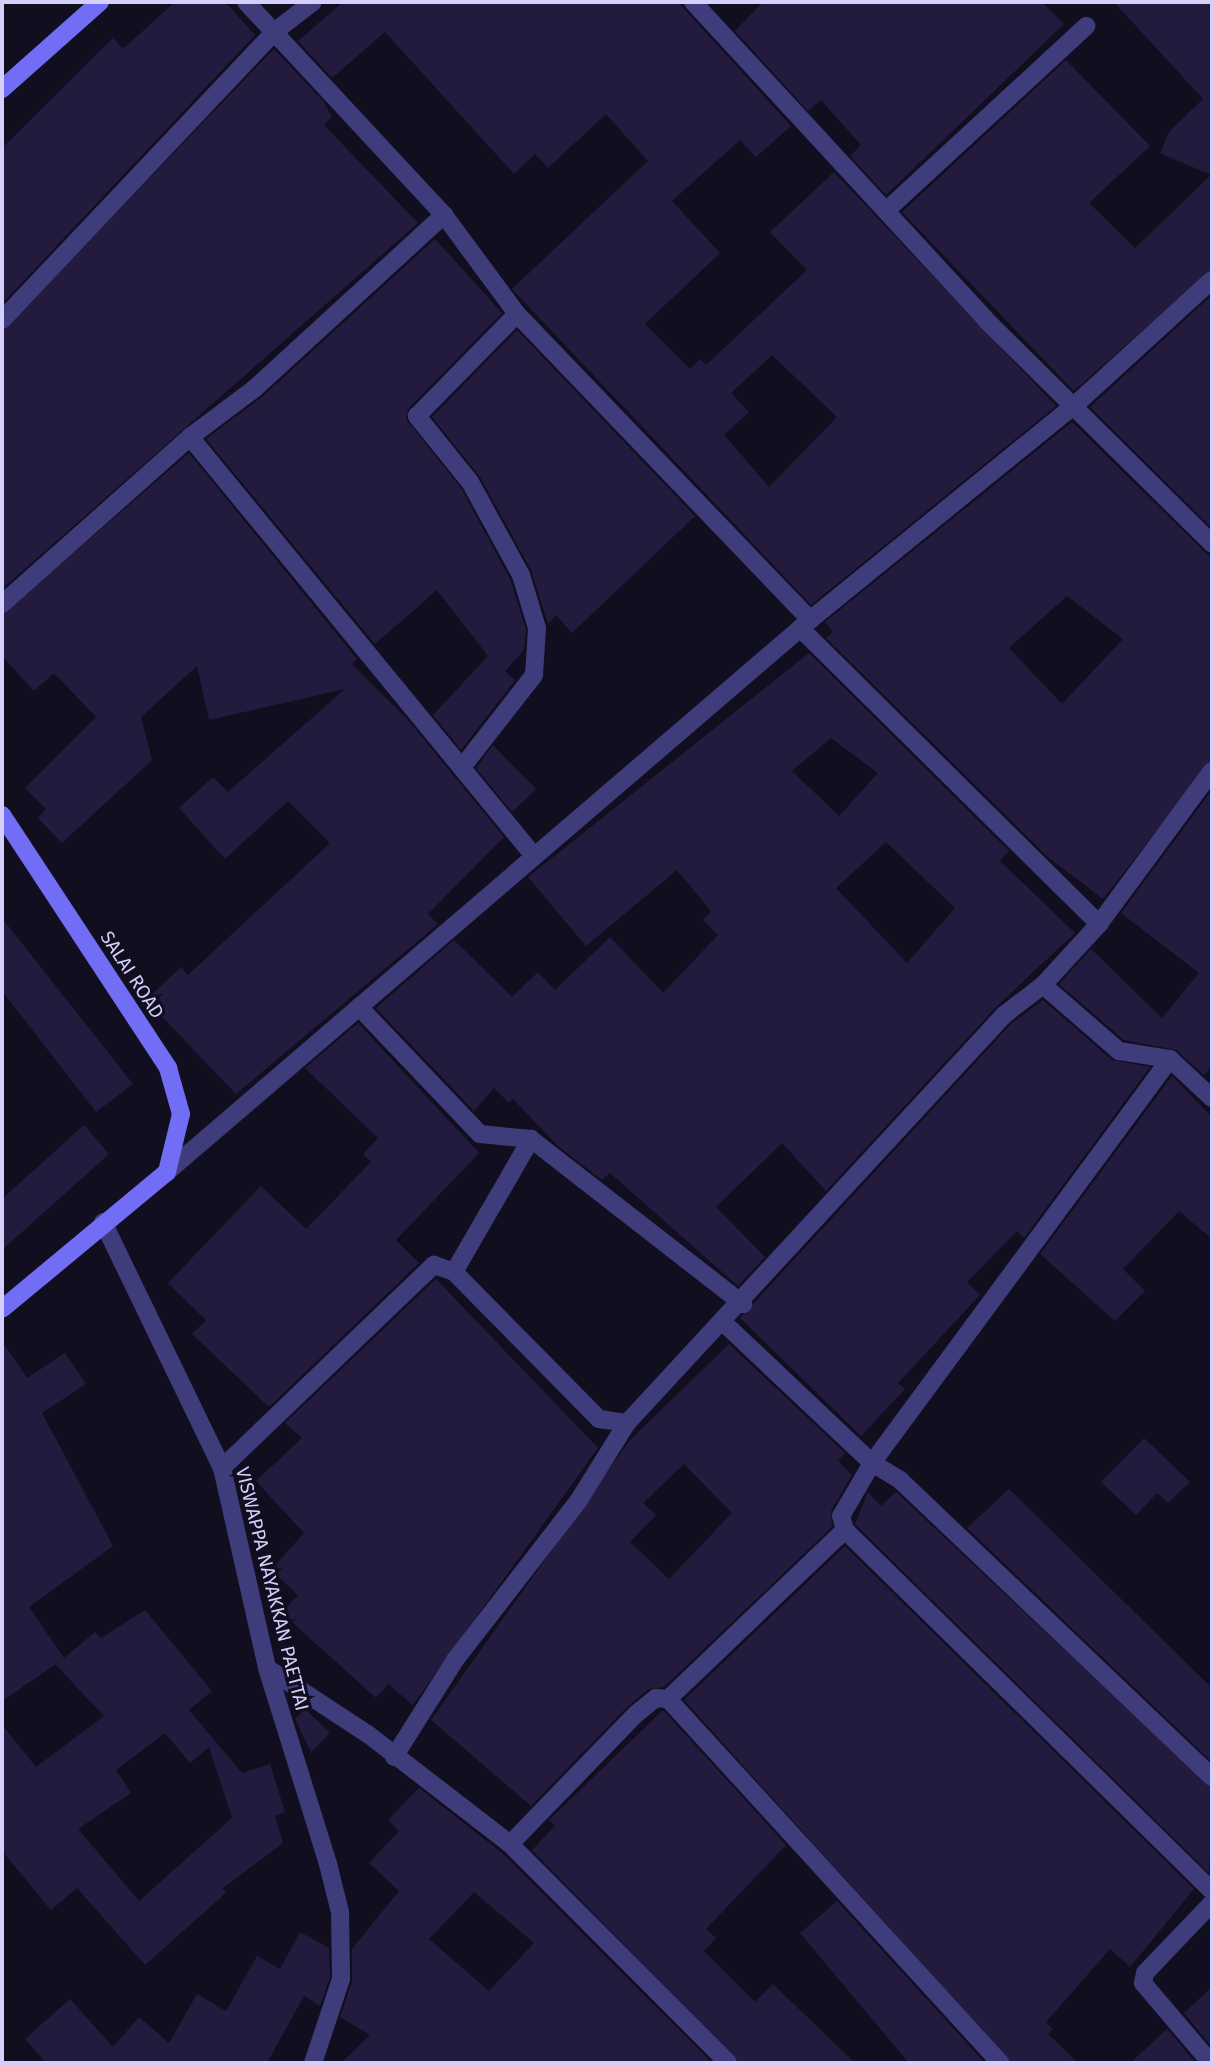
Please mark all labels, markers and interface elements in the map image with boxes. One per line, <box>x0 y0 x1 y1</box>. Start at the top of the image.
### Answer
street label: SALAI ROAD <box>95 927 169 1023</box>
street label: VISWAPPA NAYAKKAN PAETTAI <box>231 1465 313 1713</box>

